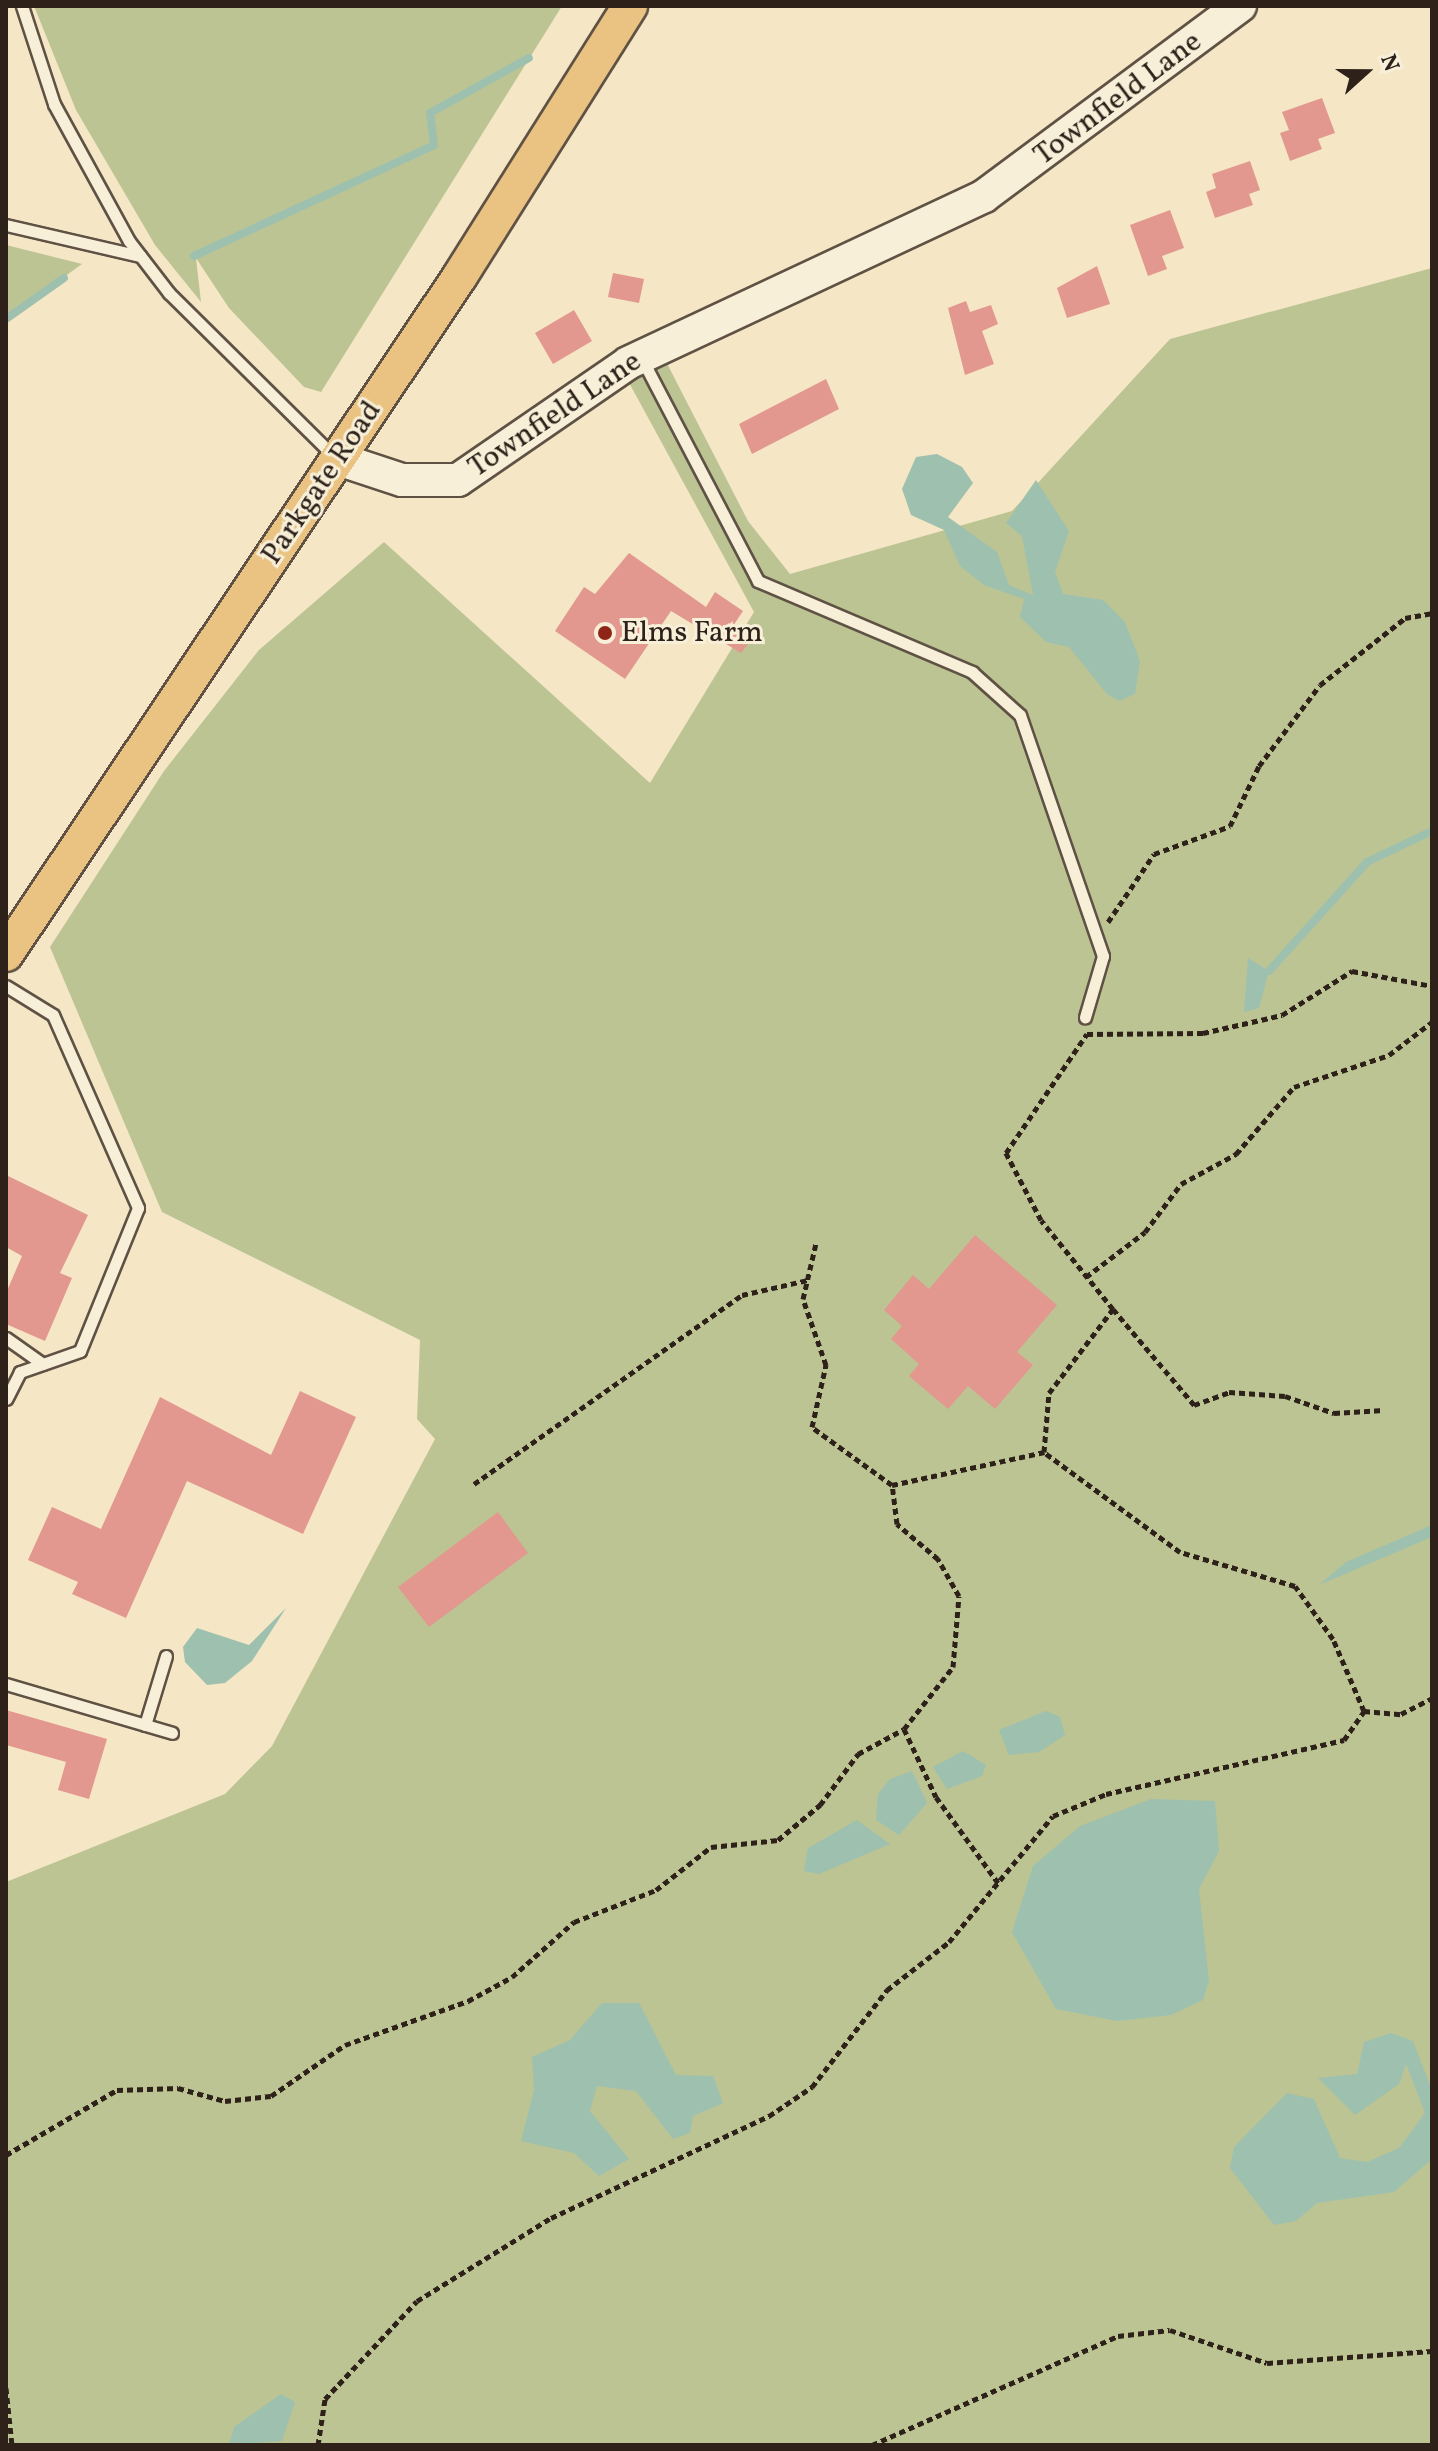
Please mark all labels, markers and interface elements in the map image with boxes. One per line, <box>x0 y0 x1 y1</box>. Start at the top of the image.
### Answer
street label: Townfield Lane <box>1027 24 1209 174</box>
north arrow <box>1326 32 1406 112</box>
text: N <box>1372 50 1406 76</box>
street label: Townfield Lane <box>462 344 648 486</box>
street label: Parkgate Road <box>254 394 390 572</box>
place label: Elms Farm <box>621 615 763 651</box>
marker: Elms Farm <box>596 624 614 642</box>

